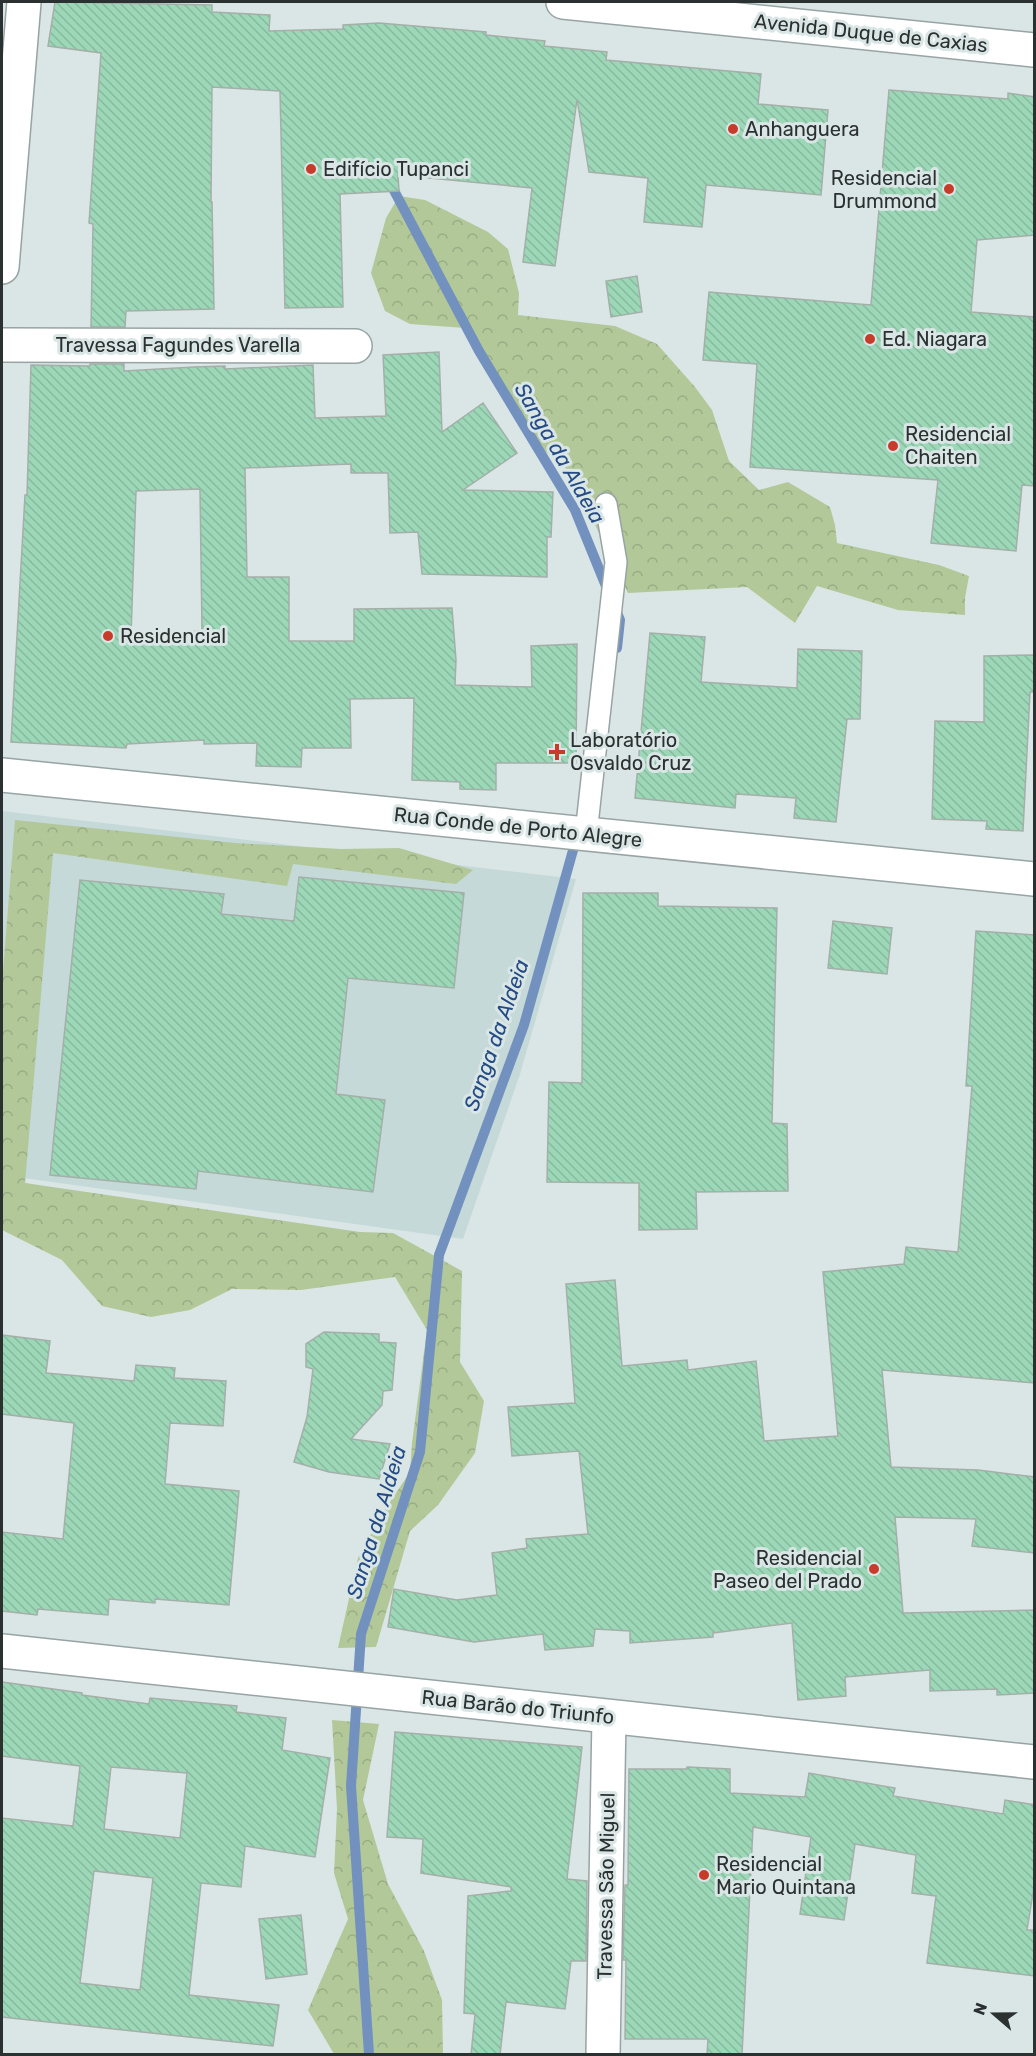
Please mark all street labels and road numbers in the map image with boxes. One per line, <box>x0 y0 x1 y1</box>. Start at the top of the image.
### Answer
street label: Avenida Duque de Caxias <box>753 9 989 57</box>
street label: Travessa Fagundes Varella <box>56 333 300 357</box>
street label: Rua Conde de Porto Alegre <box>393 802 643 852</box>
street label: Rua Barão do Triunfo <box>421 1685 615 1729</box>
street label: Travessa São Miguel <box>592 1792 620 1980</box>

